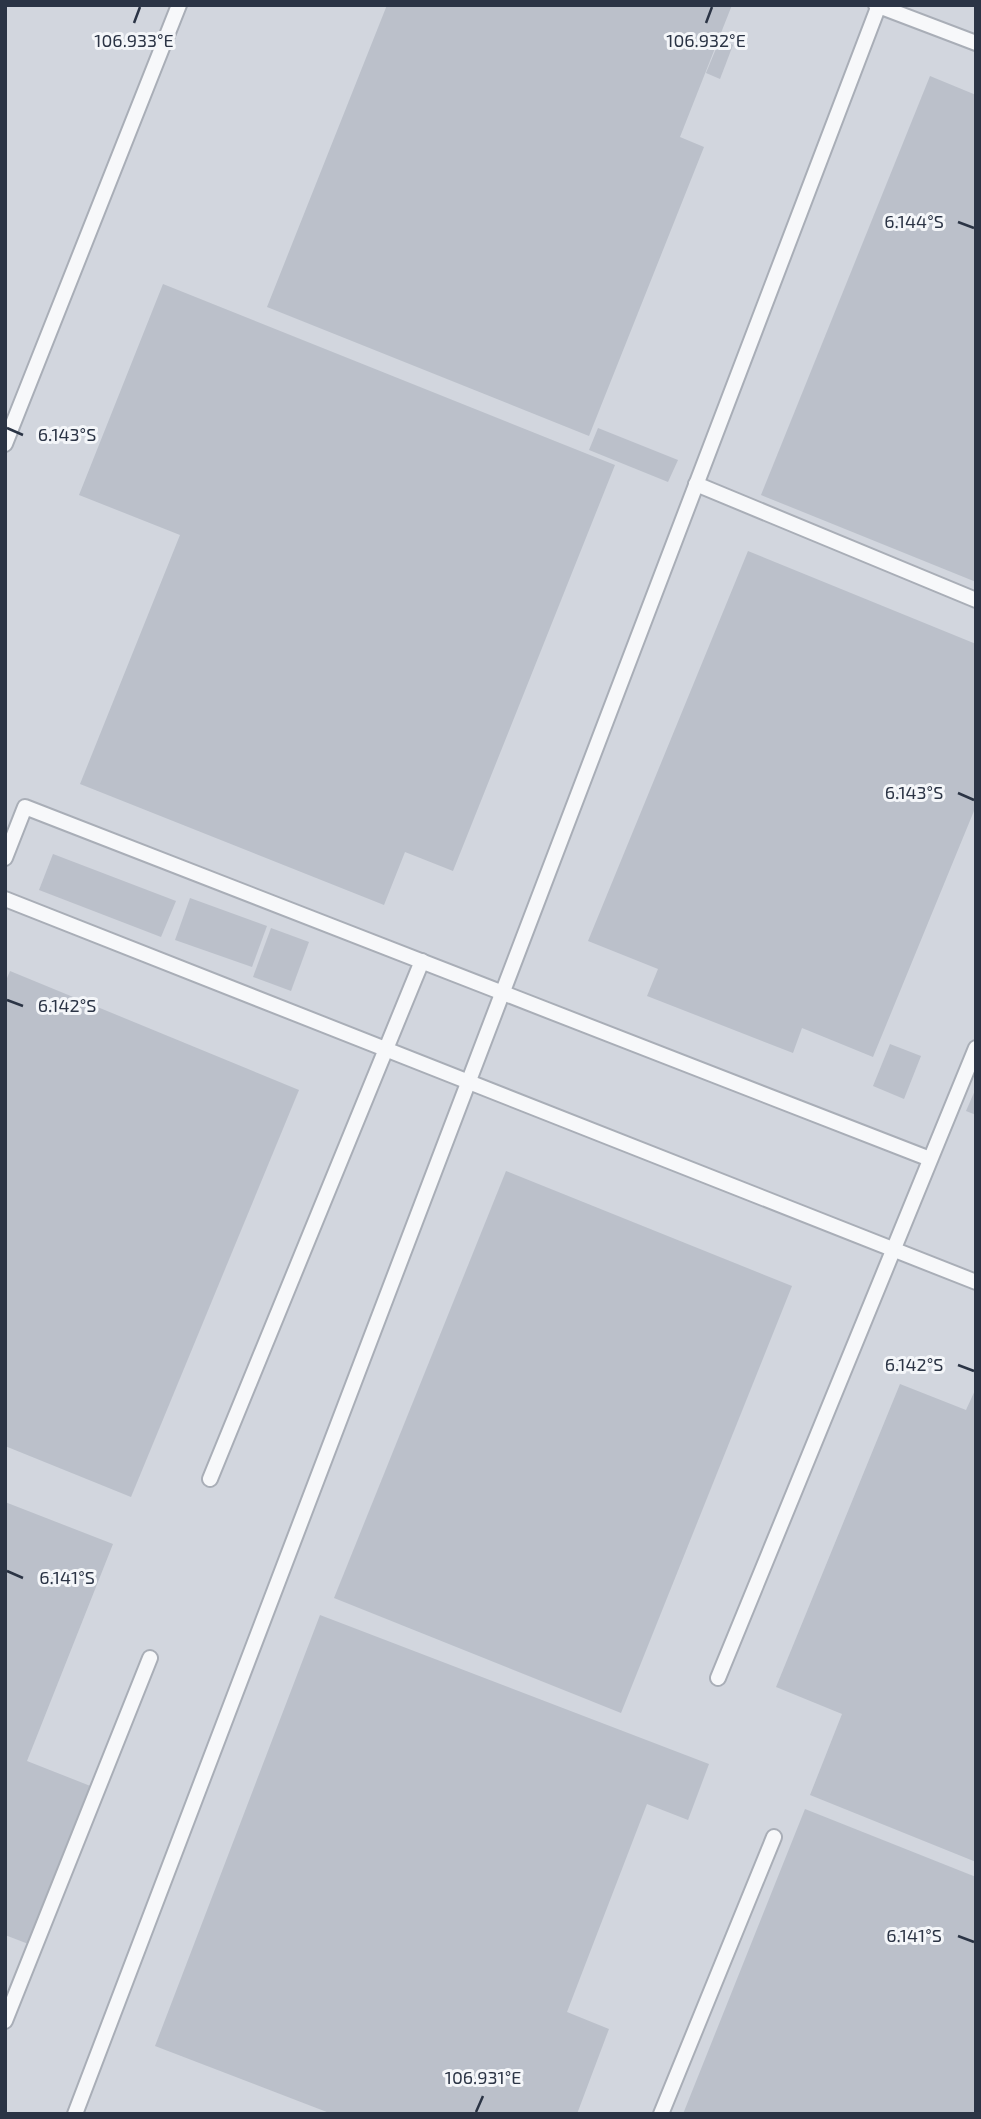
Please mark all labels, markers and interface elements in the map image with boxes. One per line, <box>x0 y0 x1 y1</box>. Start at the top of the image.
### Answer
text: 106.933°E <box>94 29 174 51</box>
text: 106.932°E <box>666 29 746 51</box>
text: 6.144°S <box>884 210 944 232</box>
text: 6.143°S <box>38 423 96 445</box>
text: 6.143°S <box>885 781 943 803</box>
text: 6.142°S <box>38 994 96 1016</box>
text: 6.142°S <box>885 1353 943 1375</box>
text: 6.141°S <box>39 1566 95 1588</box>
text: 6.141°S <box>886 1924 942 1946</box>
text: 106.931°E <box>445 2066 521 2088</box>

